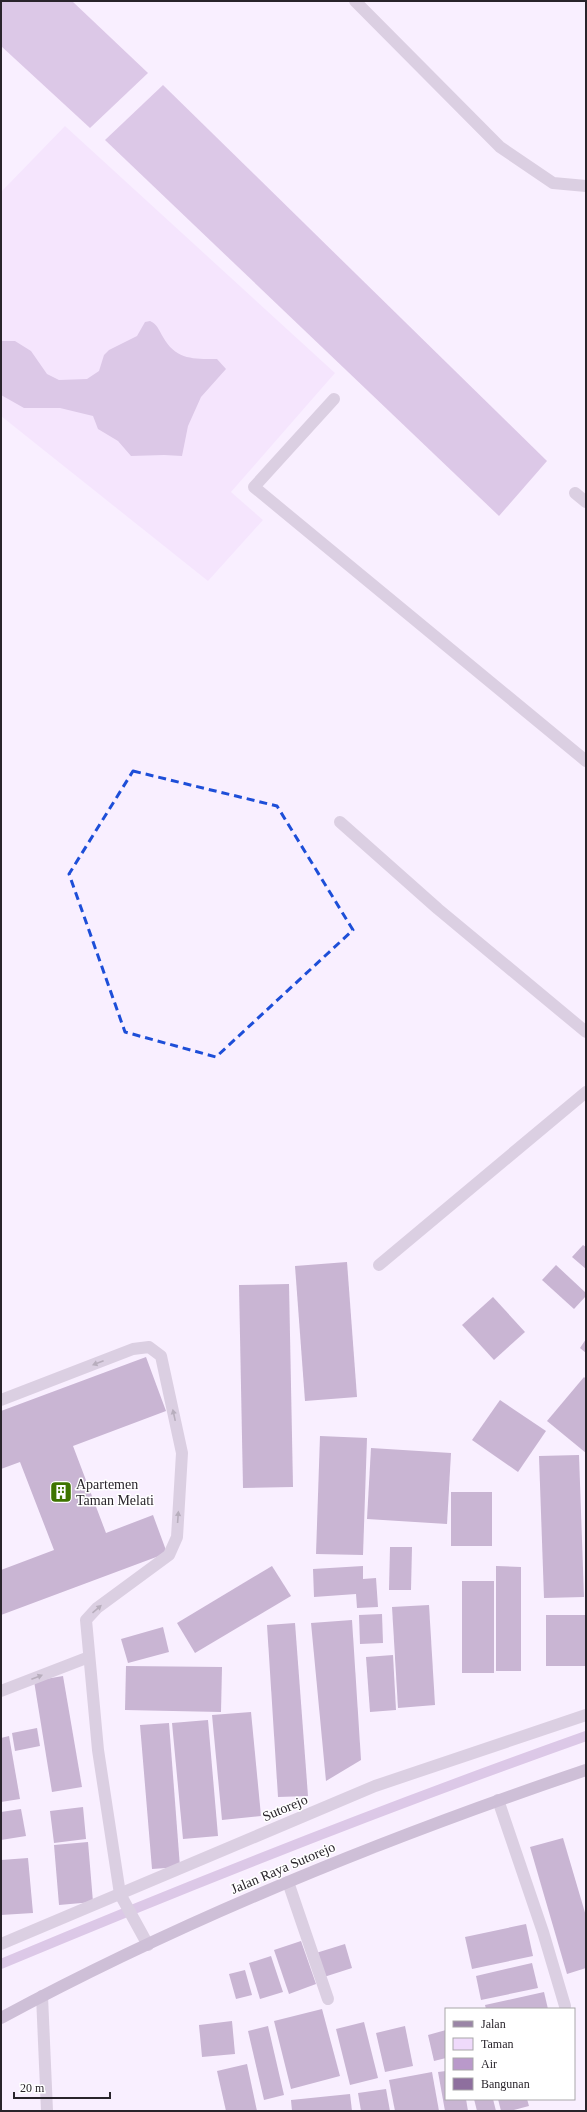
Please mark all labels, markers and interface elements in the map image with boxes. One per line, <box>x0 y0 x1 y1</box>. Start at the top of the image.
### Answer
one-way arrow <box>91 1360 103 1366</box>
one-way arrow <box>170 1409 176 1421</box>
place label: Apartemen Taman Melati <box>76 1477 154 1508</box>
building icon: Apartemen Taman Melati <box>48 1479 74 1505</box>
one-way arrow <box>175 1511 182 1523</box>
one-way arrow <box>92 1605 102 1614</box>
one-way arrow <box>32 1673 44 1679</box>
street label: Sutorejo <box>260 1792 310 1824</box>
street label: Jalan Raya Sutorejo <box>229 1839 337 1897</box>
legend <box>445 2008 575 2100</box>
text: Jalan <box>481 2017 506 2031</box>
text: Taman <box>481 2037 513 2051</box>
text: Air <box>481 2057 497 2071</box>
scale bar <box>14 2074 110 2100</box>
text: Bangunan <box>481 2077 530 2091</box>
text: 20 m <box>20 2081 45 2095</box>

